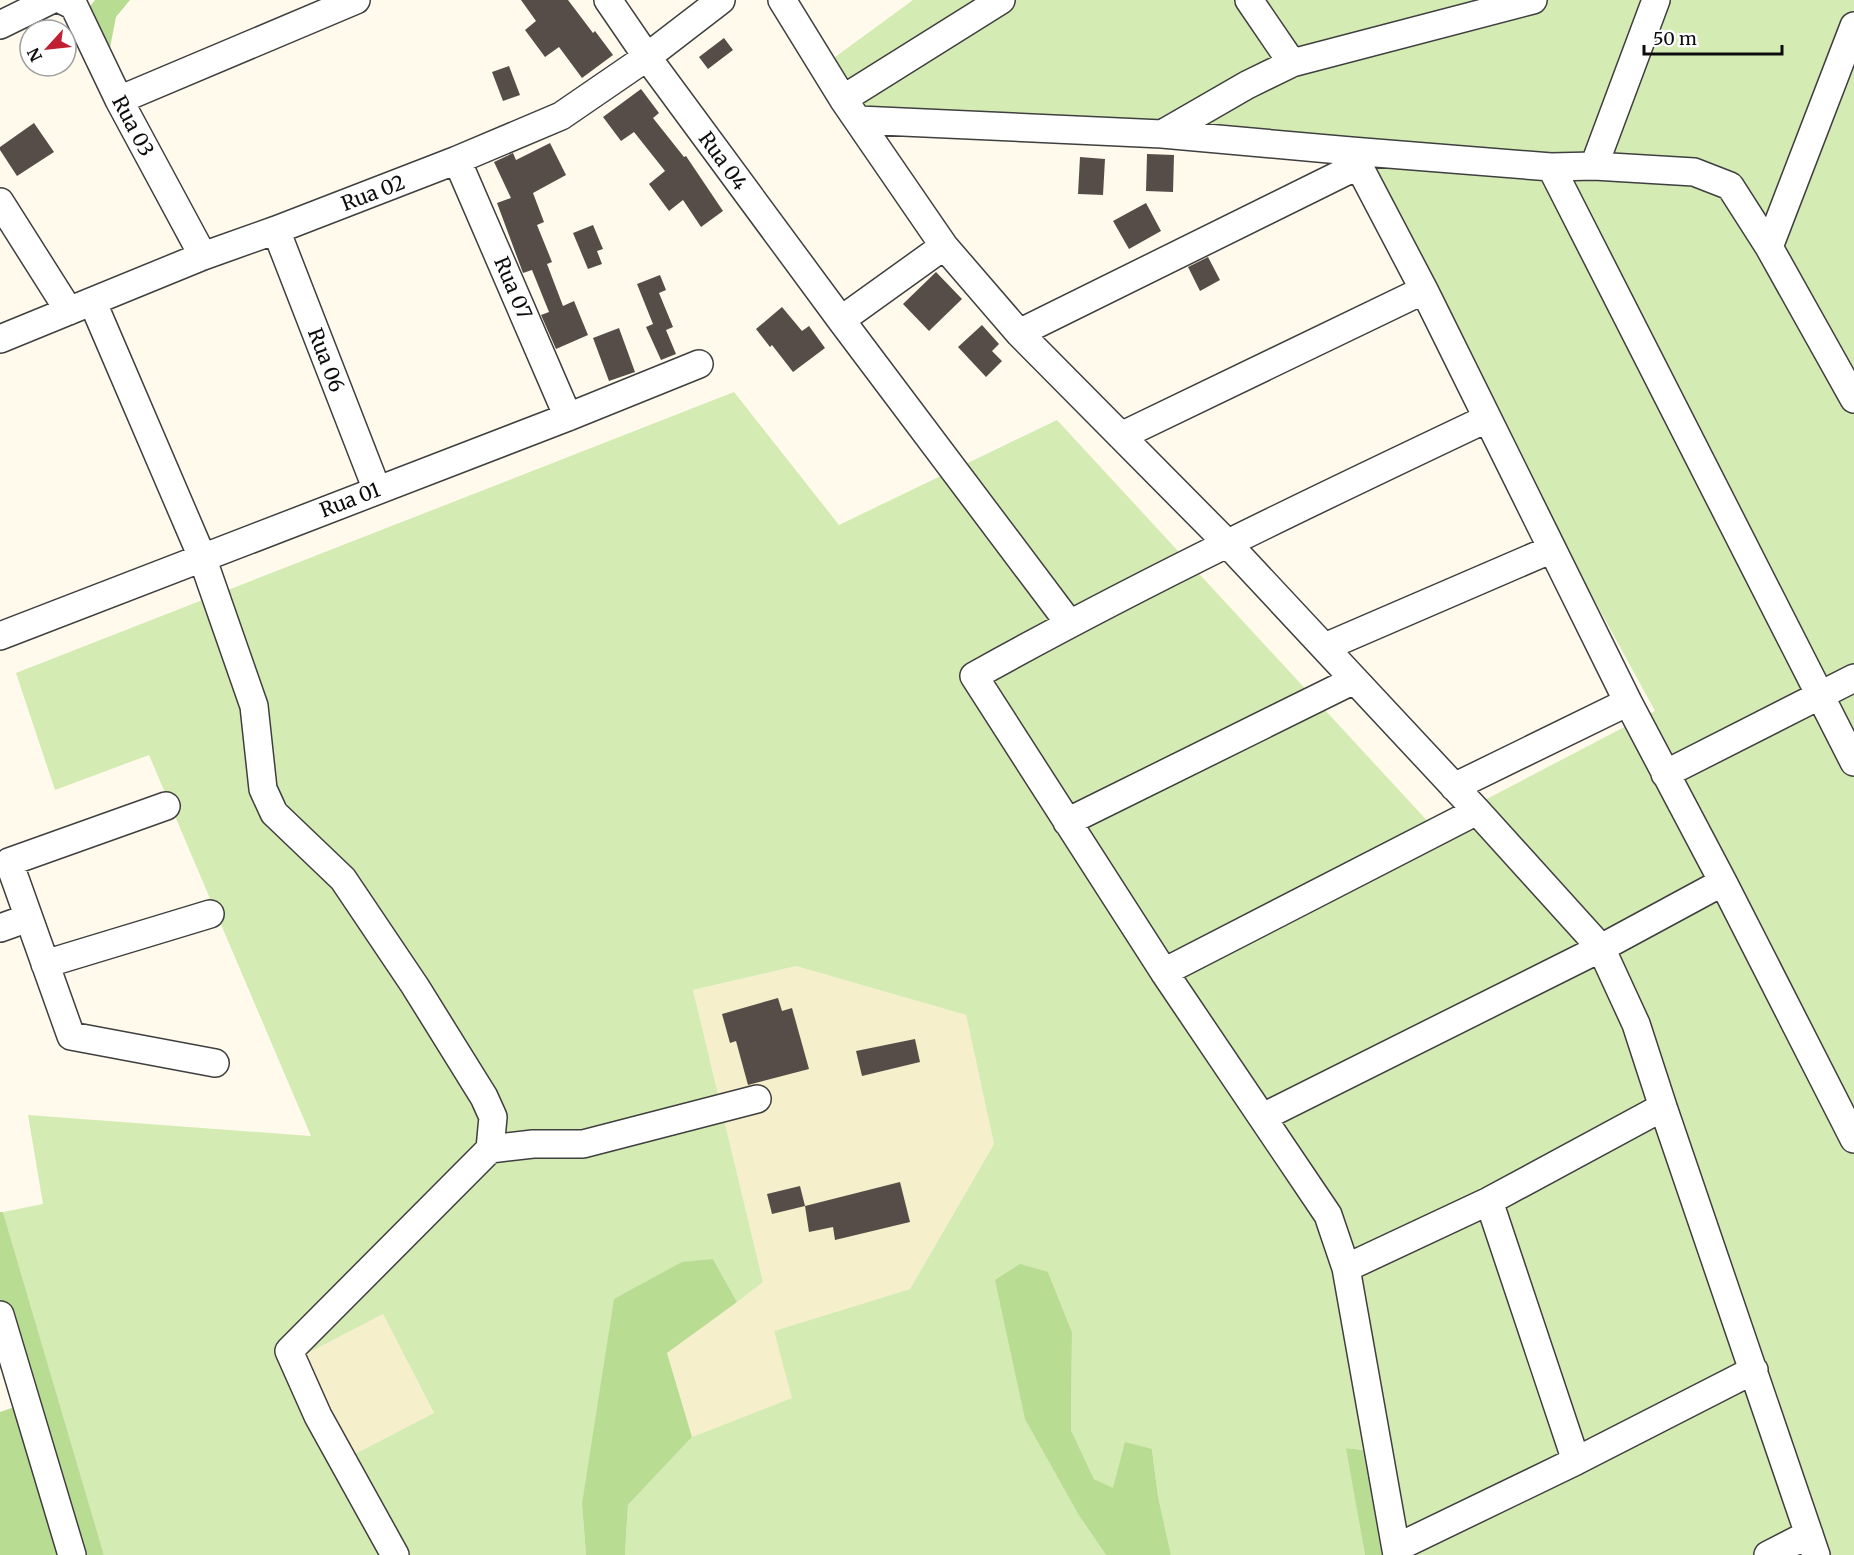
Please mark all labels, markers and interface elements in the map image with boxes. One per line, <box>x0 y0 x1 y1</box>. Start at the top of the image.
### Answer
north arrow <box>18 18 78 78</box>
scale bar <box>1644 18 1782 56</box>
text: 50 m <box>1653 27 1697 50</box>
text: N <box>23 44 46 65</box>
street label: Rua 03 <box>107 91 160 160</box>
street label: Rua 04 <box>694 126 753 195</box>
street label: Rua 02 <box>338 169 408 216</box>
street label: Rua 07 <box>489 253 538 323</box>
street label: Rua 06 <box>303 324 350 395</box>
street label: Rua 01 <box>316 477 384 522</box>

